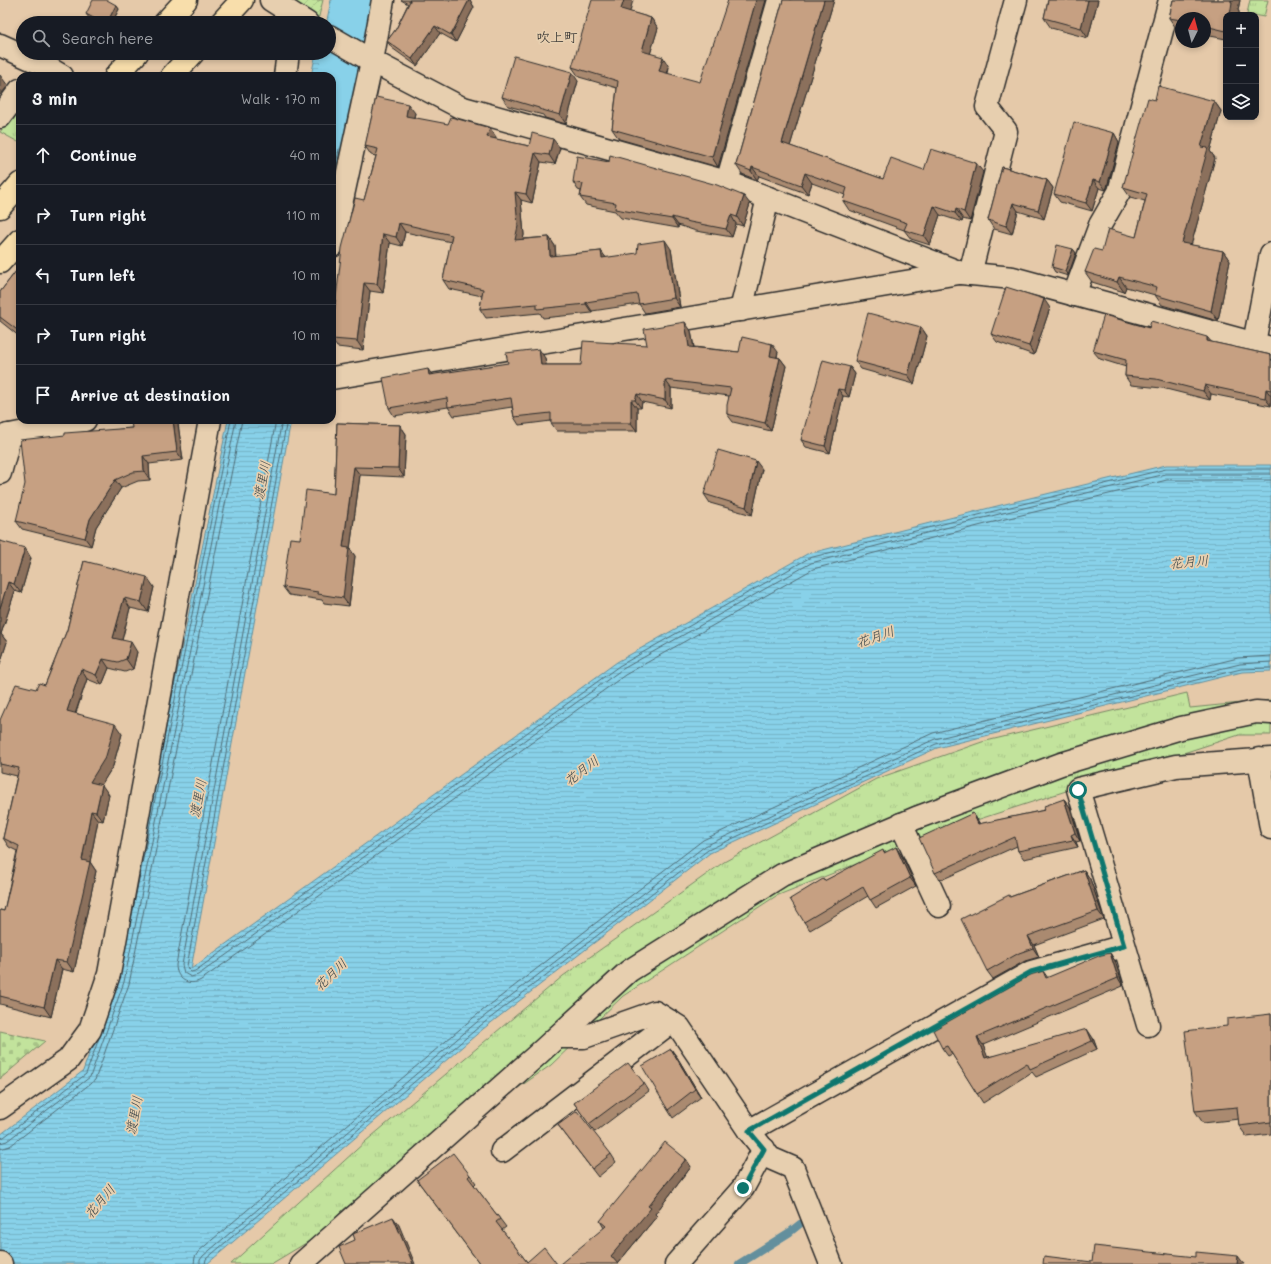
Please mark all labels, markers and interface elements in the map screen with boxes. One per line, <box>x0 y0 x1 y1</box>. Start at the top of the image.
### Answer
north arrow <box>1175 12 1211 48</box>
map controls <box>1223 12 1259 120</box>
button: + <box>1223 12 1259 48</box>
search box <box>16 16 336 60</box>
icon: search <box>30 27 52 49</box>
district label: 吹上町 <box>536 27 578 46</box>
text: Search here <box>62 28 153 48</box>
button: − <box>1223 48 1259 84</box>
button: layers <box>1223 84 1259 120</box>
text: 3 min <box>32 87 77 109</box>
text: Walk · 170 m <box>241 90 320 107</box>
icon: ahead <box>32 144 54 166</box>
text: Continue <box>70 145 137 165</box>
text: 40 m <box>290 146 320 163</box>
icon: right <box>32 204 54 226</box>
text: Turn right <box>70 205 147 225</box>
text: 110 m <box>286 206 320 223</box>
icon: left <box>32 264 54 286</box>
text: Turn left <box>70 265 135 285</box>
text: 10 m <box>292 266 320 283</box>
icon: right <box>32 324 54 346</box>
text: Turn right <box>70 325 147 345</box>
text: 10 m <box>292 326 320 343</box>
icon: arrive <box>32 384 54 406</box>
text: Arrive at destination <box>70 385 230 405</box>
water label: 渡里川 <box>249 459 273 501</box>
water label: 花月川 <box>1169 551 1209 571</box>
water label: 花月川 <box>854 622 896 650</box>
water label: 花月川 <box>560 751 602 789</box>
water label: 渡里川 <box>185 777 209 819</box>
route start <box>1069 781 1087 799</box>
water label: 花月川 <box>310 954 350 994</box>
water label: 渡里川 <box>121 1094 145 1136</box>
route end <box>734 1179 752 1197</box>
water label: 花月川 <box>80 1181 118 1221</box>

